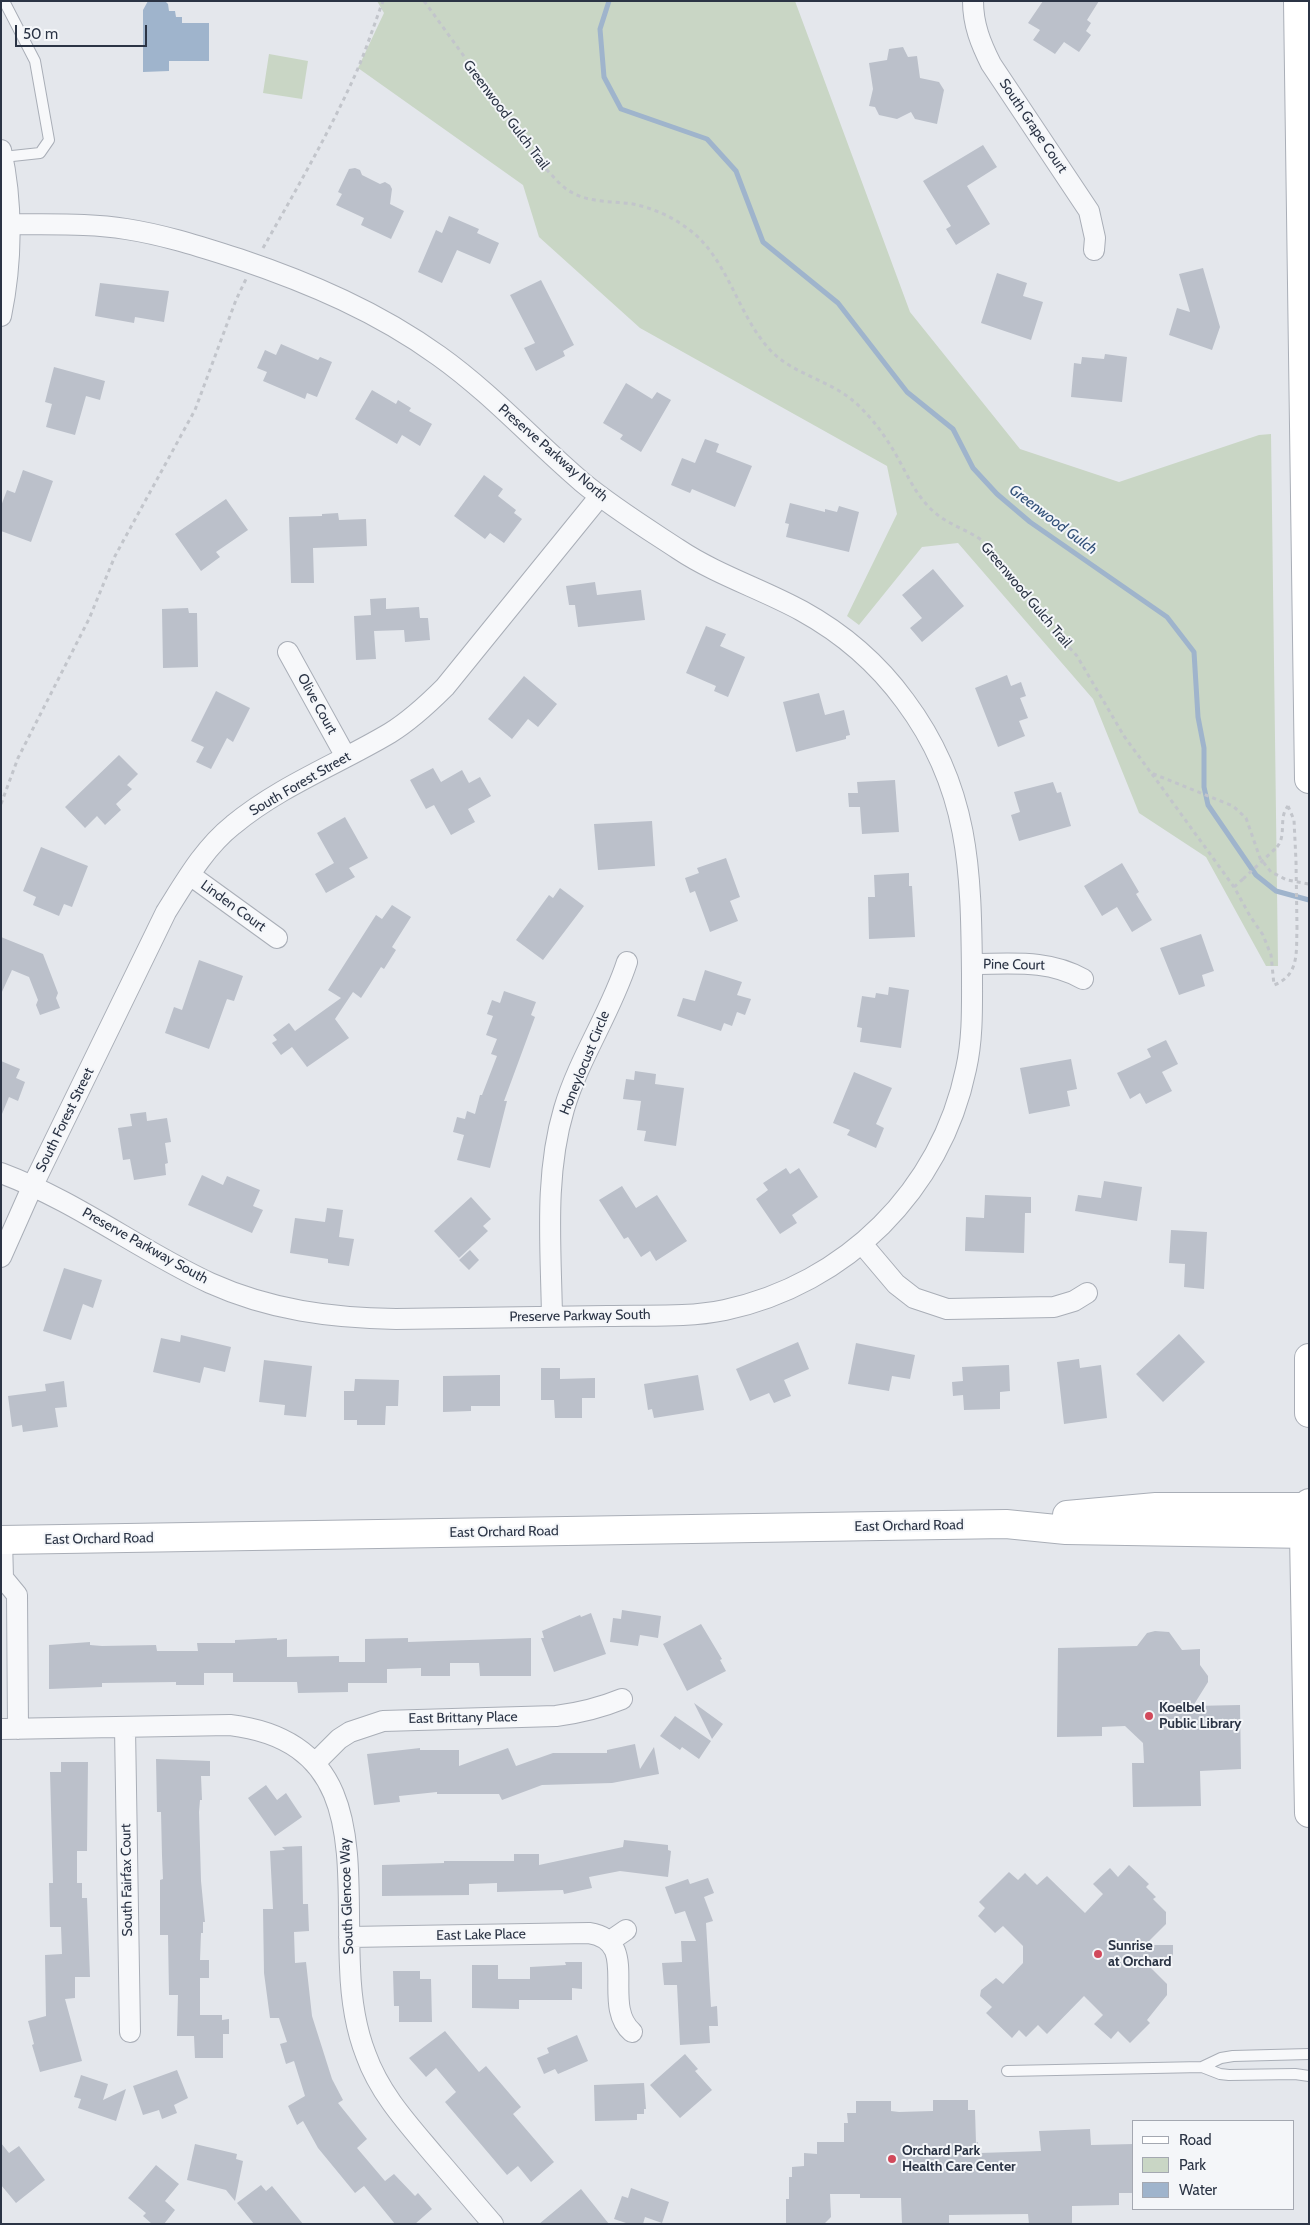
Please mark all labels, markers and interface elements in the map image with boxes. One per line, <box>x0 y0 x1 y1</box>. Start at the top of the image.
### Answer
scale bar <box>18 15 150 47</box>
text: 50 m <box>23 25 58 43</box>
street label: Greenwood Gulch Trail <box>459 57 553 173</box>
street label: South Grape Court <box>995 76 1071 176</box>
street label: Preserve Parkway North <box>495 401 611 505</box>
water label: Greenwood Gulch <box>1006 481 1100 559</box>
street label: Greenwood Gulch Trail <box>977 539 1075 651</box>
street label: Olive Court <box>293 671 341 737</box>
street label: South Forest Street <box>246 748 354 820</box>
street label: Linden Court <box>197 877 269 935</box>
street label: Pine Court <box>983 956 1045 974</box>
street label: Honeylocust Circle <box>556 1009 614 1117</box>
street label: South Forest Street <box>32 1065 98 1175</box>
street label: Preserve Parkway South <box>79 1204 211 1288</box>
street label: Preserve Parkway South <box>509 1306 651 1326</box>
street label: East Orchard Road <box>854 1517 964 1535</box>
street label: East Orchard Road <box>449 1523 559 1541</box>
street label: East Orchard Road <box>44 1530 154 1548</box>
place label: Koelbel Public Library <box>1159 1700 1242 1732</box>
street label: East Brittany Place <box>408 1709 518 1727</box>
marker: Koelbel Public Library <box>1143 1710 1155 1722</box>
street label: South Fairfax Court <box>118 1823 136 1937</box>
street label: South Glencoe Way <box>337 1837 357 1955</box>
street label: East Lake Place <box>436 1926 526 1944</box>
place label: Sunrise at Orchard <box>1108 1938 1171 1970</box>
marker: Sunrise at Orchard <box>1092 1948 1104 1960</box>
legend <box>1132 2120 1295 2210</box>
text: Road <box>1179 2131 1212 2149</box>
place label: Orchard Park Health Care Center <box>902 2143 1016 2176</box>
marker: Orchard Park Health Care Center <box>886 2153 898 2165</box>
text: Park <box>1179 2156 1206 2174</box>
text: Water <box>1179 2181 1217 2199</box>

